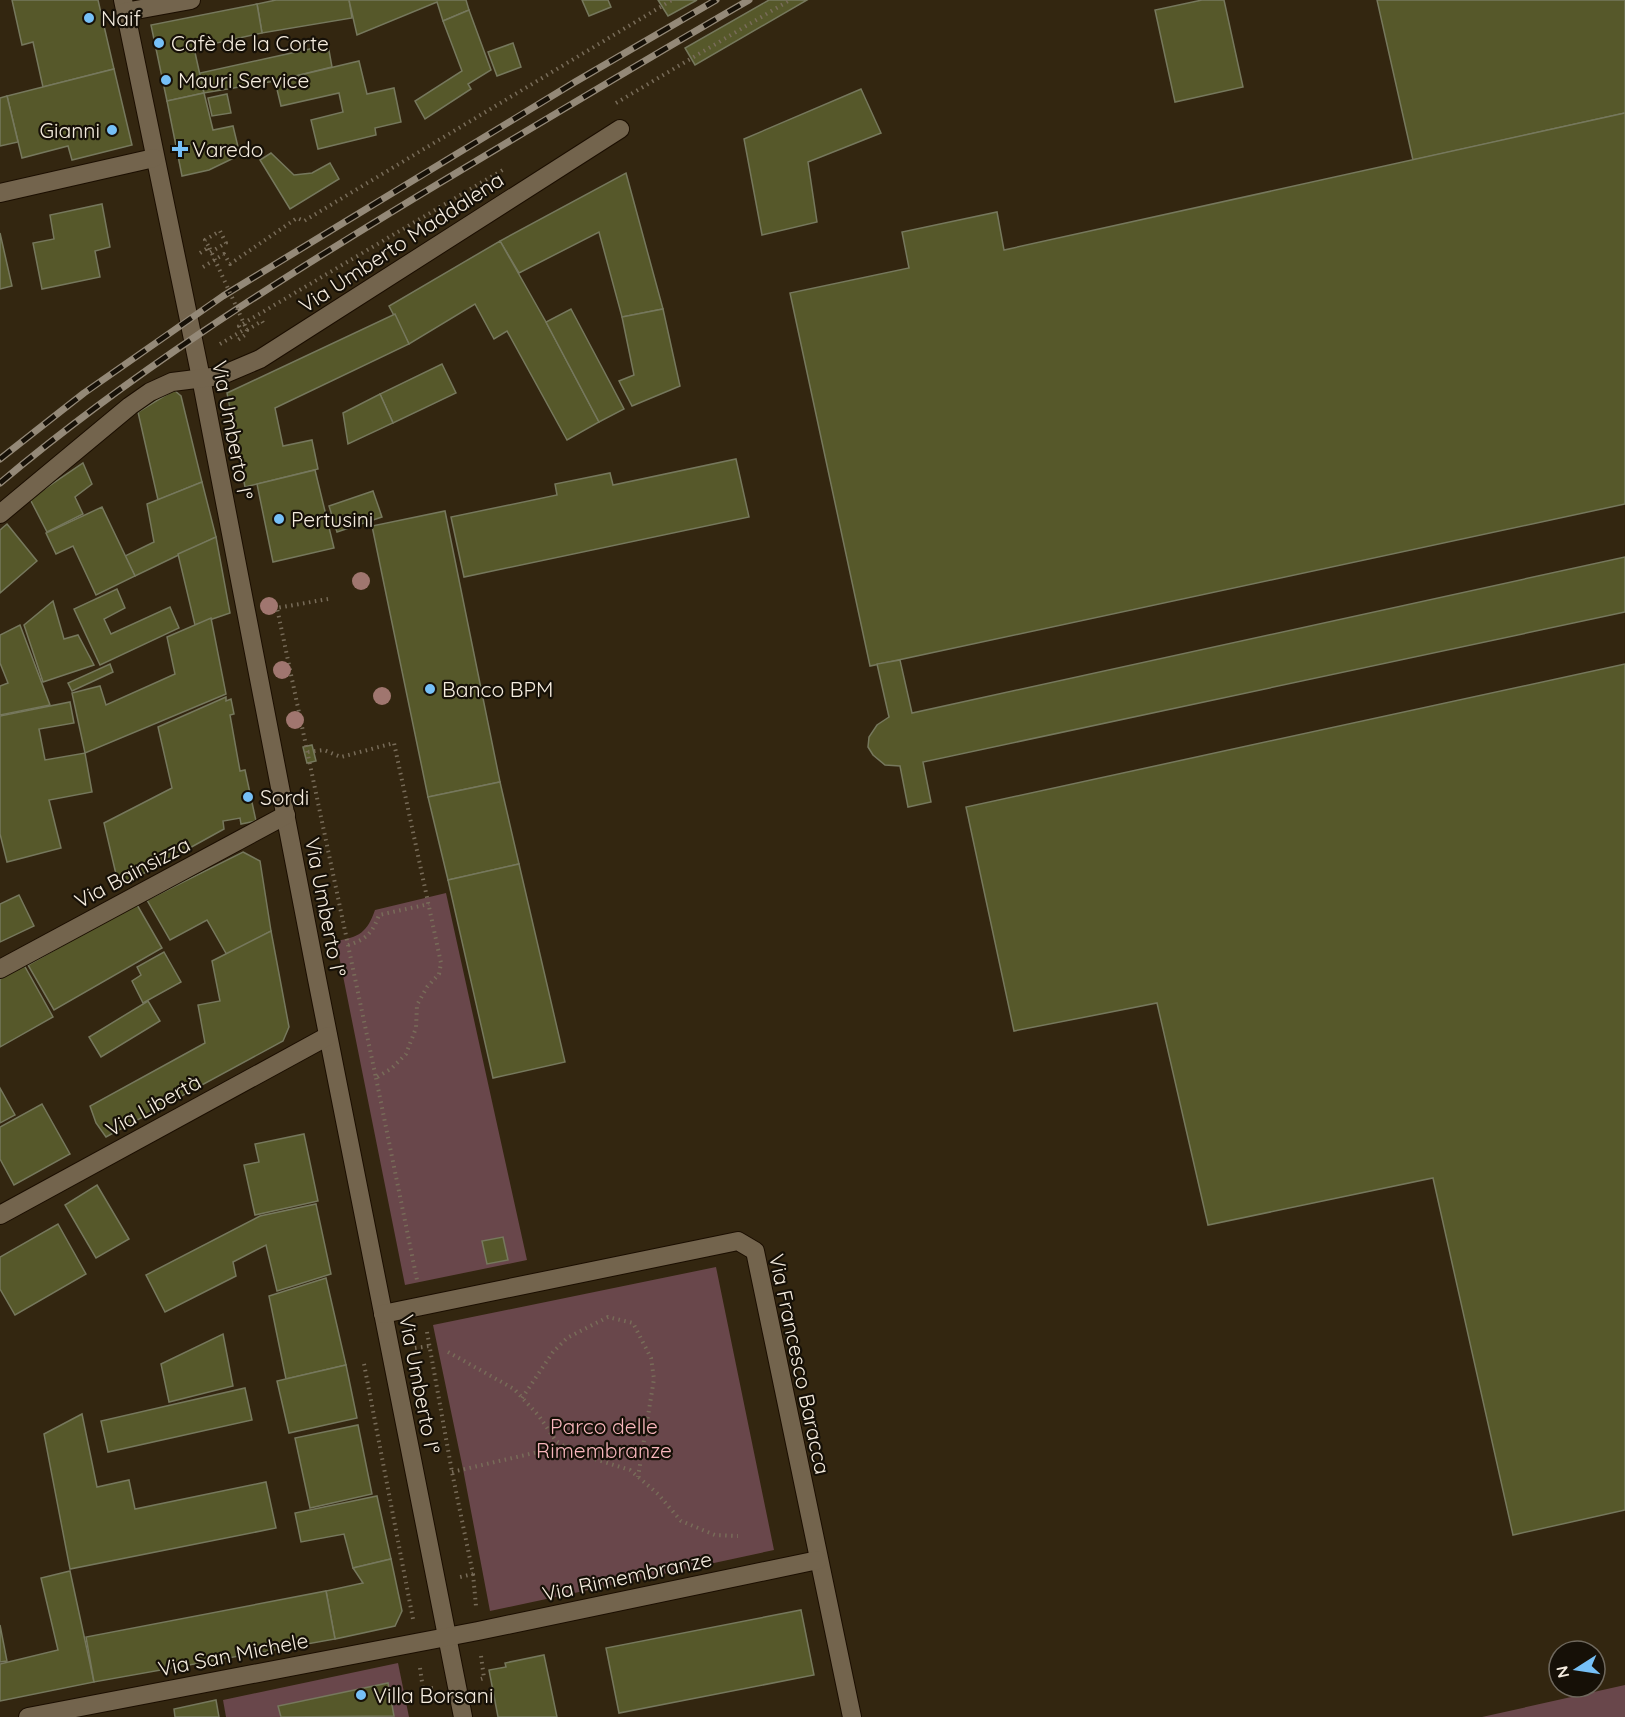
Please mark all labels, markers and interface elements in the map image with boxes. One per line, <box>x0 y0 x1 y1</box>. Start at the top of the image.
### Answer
place label: Naif <box>101 5 142 31</box>
marker: Naif <box>82 11 96 25</box>
place label: Cafè de la Corte <box>171 30 329 56</box>
marker: Cafè de la Corte <box>152 36 166 50</box>
place label: Mauri Service <box>178 67 309 93</box>
marker: Mauri Service <box>159 73 173 87</box>
place label: Gianni <box>39 117 100 143</box>
marker: Gianni <box>105 123 119 137</box>
place label: Varedo <box>192 136 263 162</box>
marker: Varedo <box>173 142 187 156</box>
street label: Via Umberto Maddalena <box>294 166 508 318</box>
street label: Via Umberto I° <box>207 358 259 502</box>
place label: Pertusini <box>291 506 373 532</box>
marker: Pertusini <box>272 512 286 526</box>
place label: Banco BPM <box>442 676 553 702</box>
marker: Banco BPM <box>423 682 437 696</box>
place label: Sordi <box>260 784 309 810</box>
marker: Sordi <box>241 790 255 804</box>
street label: Via Bainsizza <box>70 831 194 913</box>
street label: Via Umberto I° <box>300 835 352 979</box>
street label: Via Libertà <box>101 1068 205 1142</box>
street label: Via Francesco Baracca <box>764 1251 836 1477</box>
street label: Via Umberto I° <box>394 1312 446 1456</box>
park label: Parco delle Rimembranze <box>536 1413 672 1463</box>
street label: Via Rimembranze <box>540 1545 714 1607</box>
street label: Via San Michele <box>156 1627 310 1681</box>
north arrow <box>1547 1639 1607 1699</box>
text: N <box>1551 1664 1573 1680</box>
place label: Villa Borsani <box>373 1682 493 1708</box>
marker: Villa Borsani <box>354 1688 368 1702</box>

